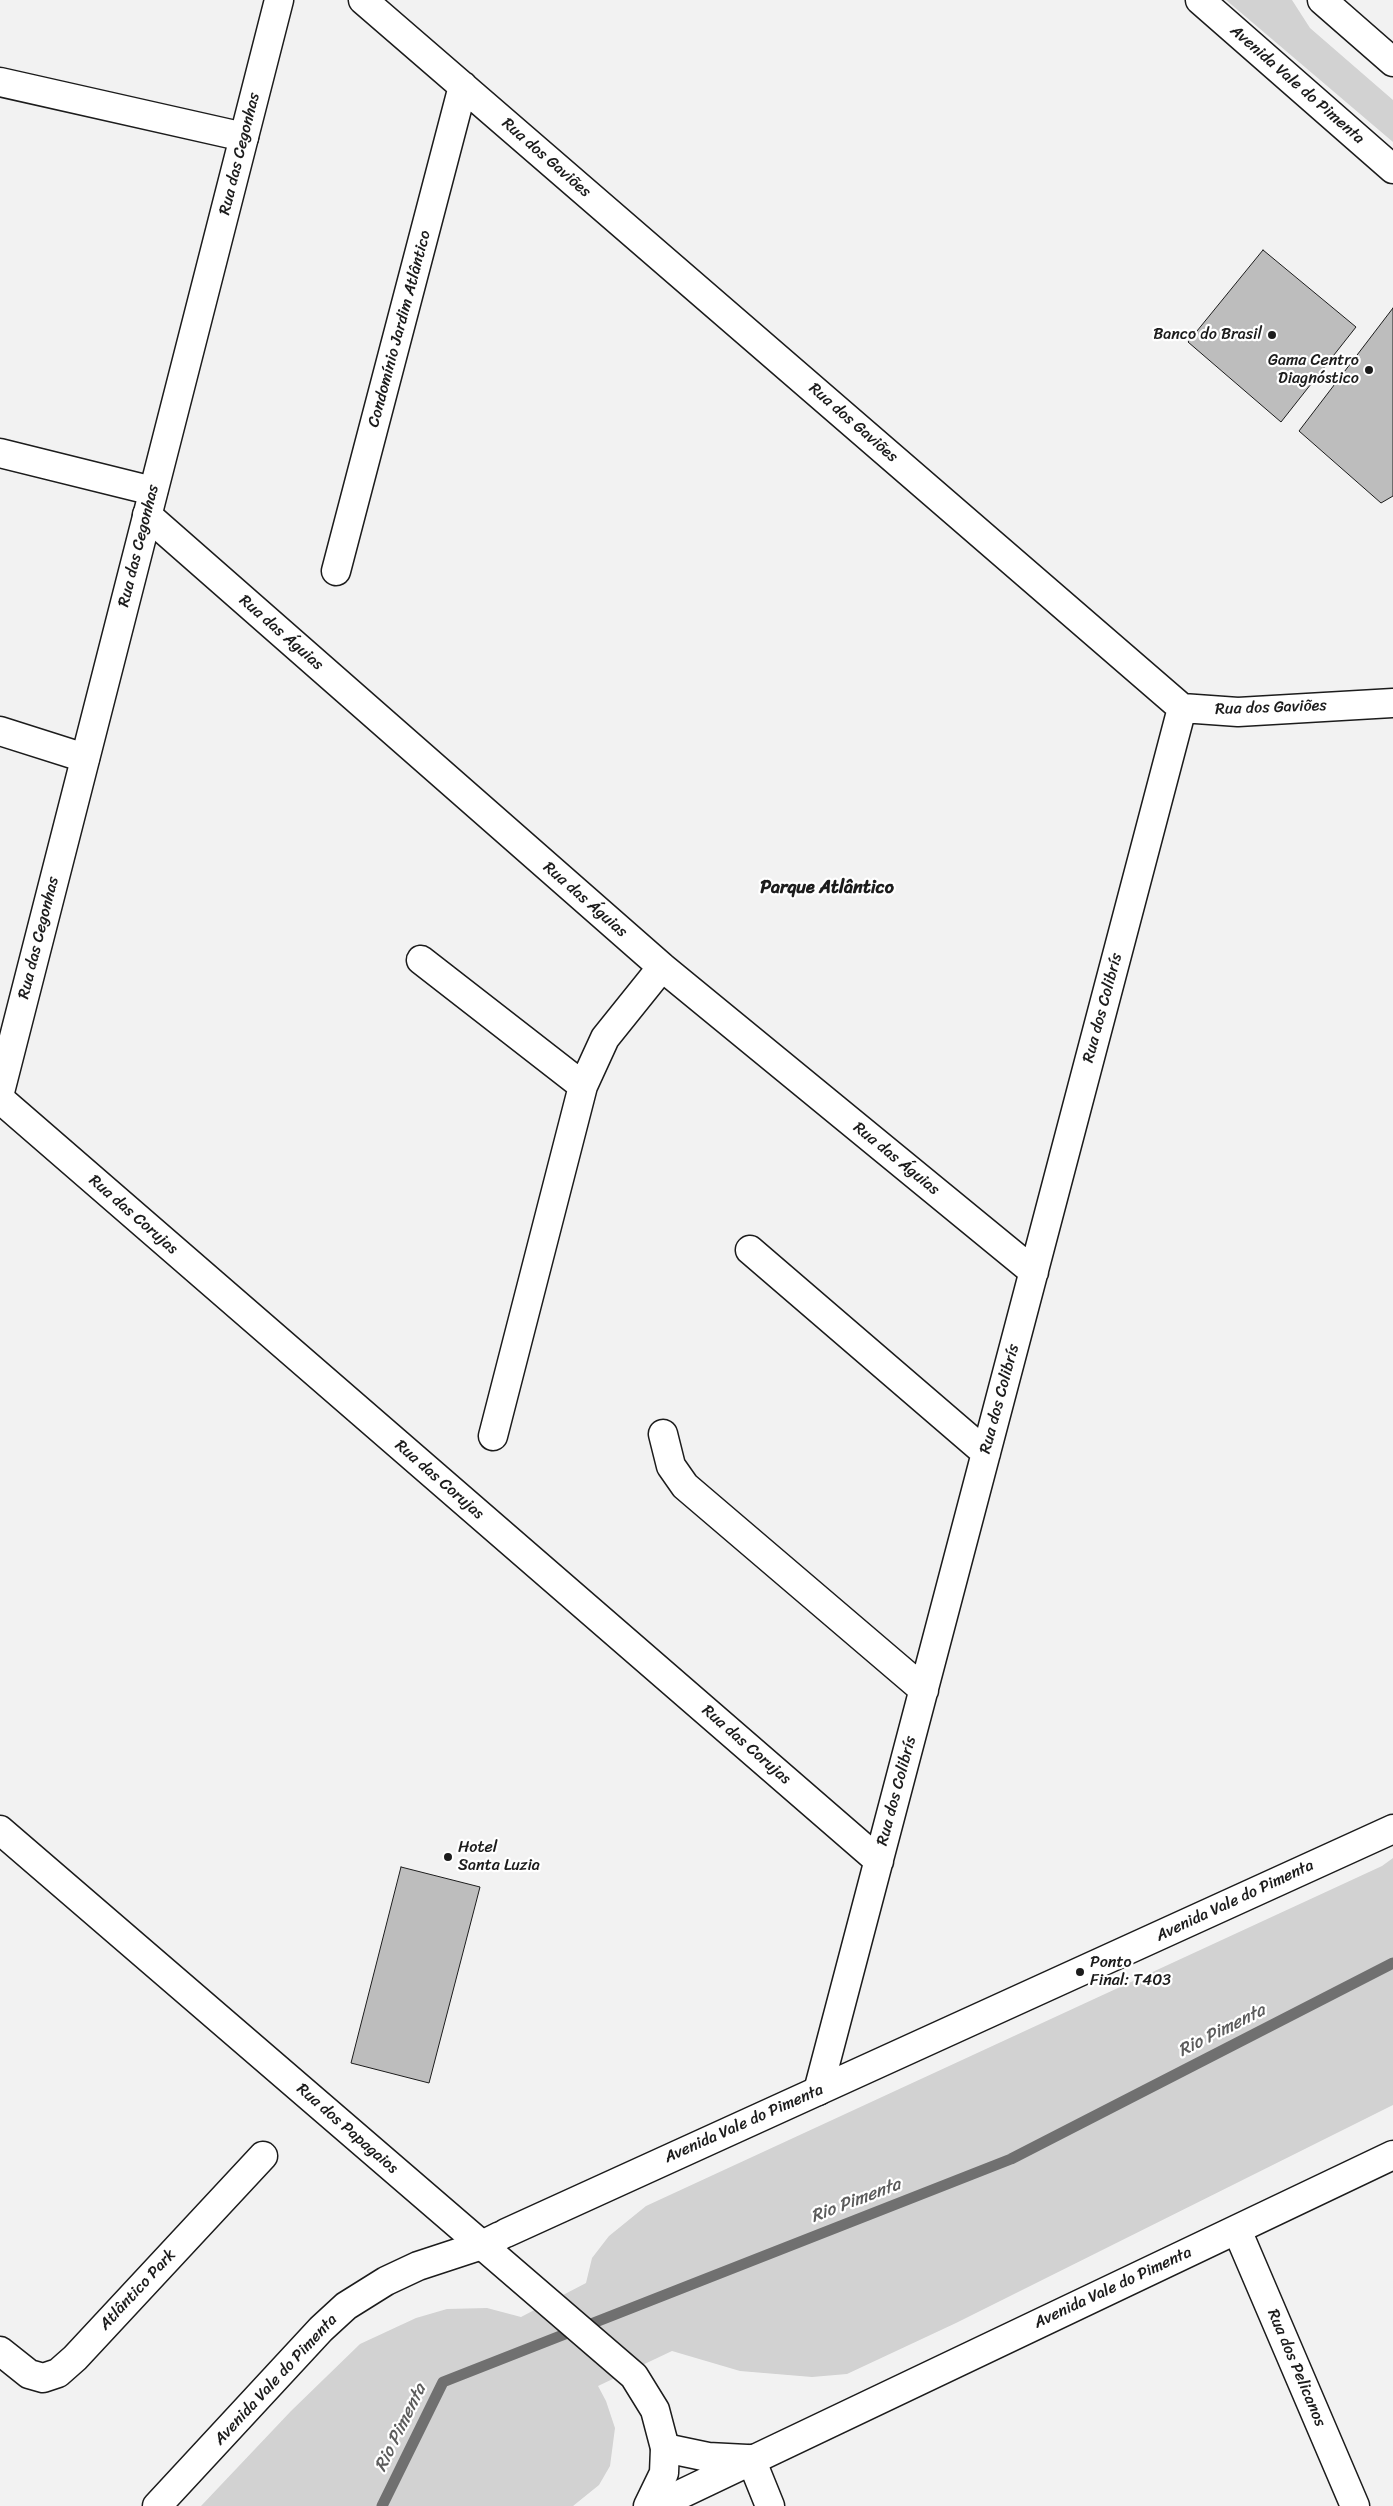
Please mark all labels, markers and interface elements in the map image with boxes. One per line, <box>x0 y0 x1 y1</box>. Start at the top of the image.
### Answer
street label: Avenida Vale do Pimenta <box>1226 21 1368 149</box>
street label: Rua das Cegonhas <box>216 91 264 217</box>
street label: Rua dos Gaviões <box>498 114 594 202</box>
street label: Condomínio Jardim Atlântico <box>364 228 436 430</box>
place label: Banco do Brasil <box>1153 325 1262 345</box>
marker: Banco do Brasil <box>1266 329 1278 341</box>
place label: Gama Centro Diagnóstico <box>1268 351 1359 389</box>
marker: Gama Centro Diagnóstico <box>1363 364 1375 376</box>
street label: Rua dos Gaviões <box>805 379 901 467</box>
street label: Rua das Cegonhas <box>115 483 163 609</box>
street label: Rua das Águias <box>235 591 327 675</box>
street label: Rua dos Gaviões <box>1215 696 1327 720</box>
street label: Rua das Águias <box>539 858 631 942</box>
street label: Rua das Cegonhas <box>15 875 63 1001</box>
district label: Parque Atlântico <box>760 877 894 899</box>
street label: Rua dos Colibrís <box>1079 951 1127 1065</box>
street label: Rua das Águias <box>849 1118 943 1200</box>
street label: Rua das Corujas <box>85 1171 181 1259</box>
street label: Rua dos Colibrís <box>976 1342 1024 1456</box>
street label: Rua das Corujas <box>391 1436 487 1524</box>
street label: Rua das Corujas <box>698 1701 794 1789</box>
street label: Rua dos Colibrís <box>873 1734 921 1848</box>
place label: Hotel Santa Luzia <box>458 1838 540 1876</box>
marker: Hotel Santa Luzia <box>442 1851 454 1863</box>
street label: Avenida Vale do Pimenta <box>1153 1856 1317 1946</box>
place label: Ponto Final: T403 <box>1090 1953 1171 1991</box>
marker: Ponto Final: T403 <box>1074 1966 1086 1978</box>
water label: Rio Pimenta <box>1175 2000 1269 2062</box>
street label: Rua dos Papagaios <box>292 2080 402 2178</box>
street label: Avenida Vale do Pimenta <box>662 2080 826 2168</box>
water label: Rio Pimenta <box>808 2174 904 2228</box>
street label: Avenida Vale do Pimenta <box>1031 2243 1195 2333</box>
street label: Atlântico Park <box>96 2246 180 2334</box>
street label: Rua dos Pelicanos <box>1263 2306 1329 2430</box>
street label: Avenida Vale do Pimenta <box>210 2311 342 2449</box>
water label: Rio Pimenta <box>371 2381 431 2475</box>

